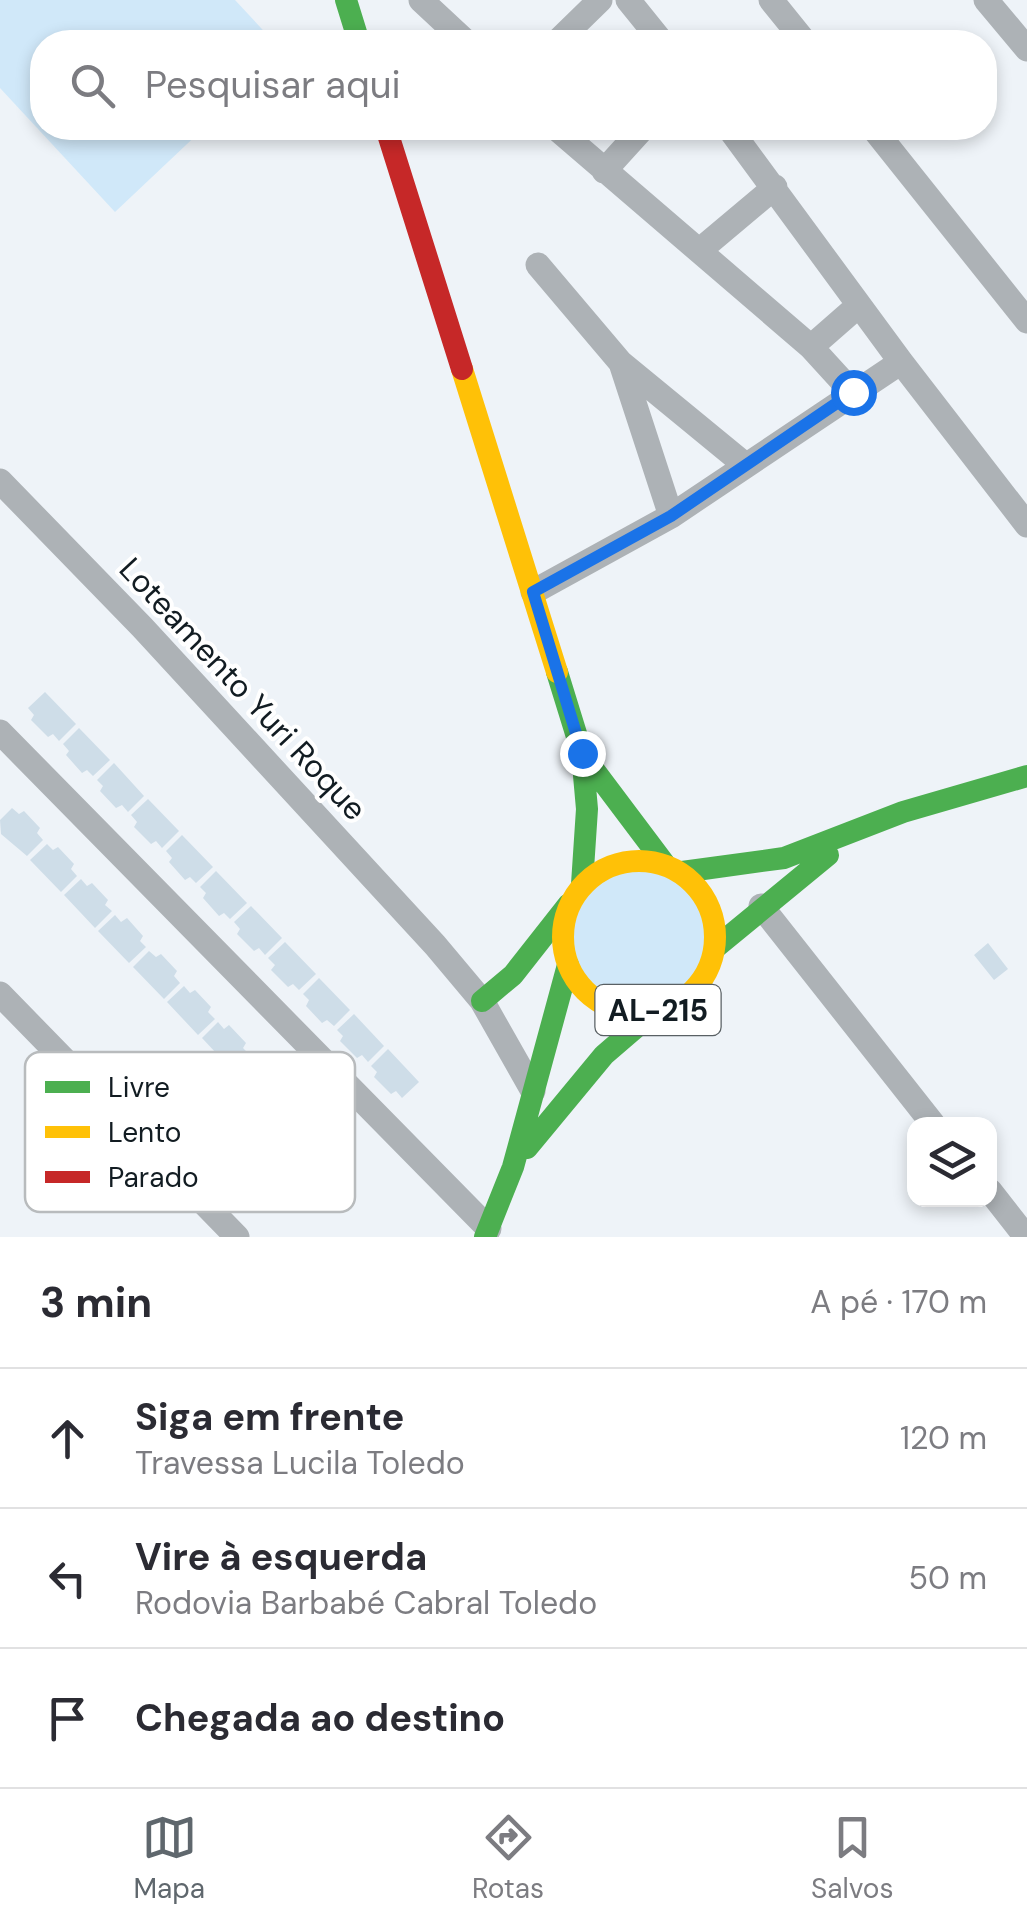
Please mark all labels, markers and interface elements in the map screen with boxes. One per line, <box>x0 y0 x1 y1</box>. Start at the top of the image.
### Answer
search box <box>30 30 997 140</box>
icon: search <box>65 58 120 113</box>
text: Pesquisar aqui <box>145 60 401 110</box>
route start <box>831 370 877 416</box>
street label: Loteamento Yuri Roque <box>110 549 376 829</box>
route end <box>560 731 606 777</box>
road number: AL-215 <box>596 985 720 1035</box>
legend <box>25 1052 355 1212</box>
text: Livre <box>108 1069 170 1106</box>
text: Lento <box>108 1114 181 1151</box>
map controls <box>907 1117 997 1207</box>
button: layers <box>907 1117 997 1207</box>
text: Parado <box>108 1159 199 1196</box>
text: 3 min <box>40 1275 152 1330</box>
text: A pé · 170 m <box>810 1281 987 1323</box>
text: Siga em frente <box>135 1392 404 1442</box>
icon: ahead <box>40 1411 95 1466</box>
text: 120 m <box>900 1417 987 1459</box>
text: Travessa Lucila Toledo <box>135 1442 465 1484</box>
text: Vire à esquerda <box>135 1532 427 1582</box>
icon: left <box>40 1551 95 1606</box>
text: 50 m <box>909 1557 987 1599</box>
text: Rodovia Barbabé Cabral Toledo <box>135 1582 597 1624</box>
icon: arrive <box>40 1691 95 1746</box>
text: Chegada ao destino <box>135 1693 505 1743</box>
tab: Mapa <box>133 1810 205 1907</box>
tab: Rotas <box>472 1810 544 1907</box>
tab: Salvos <box>811 1810 894 1907</box>

